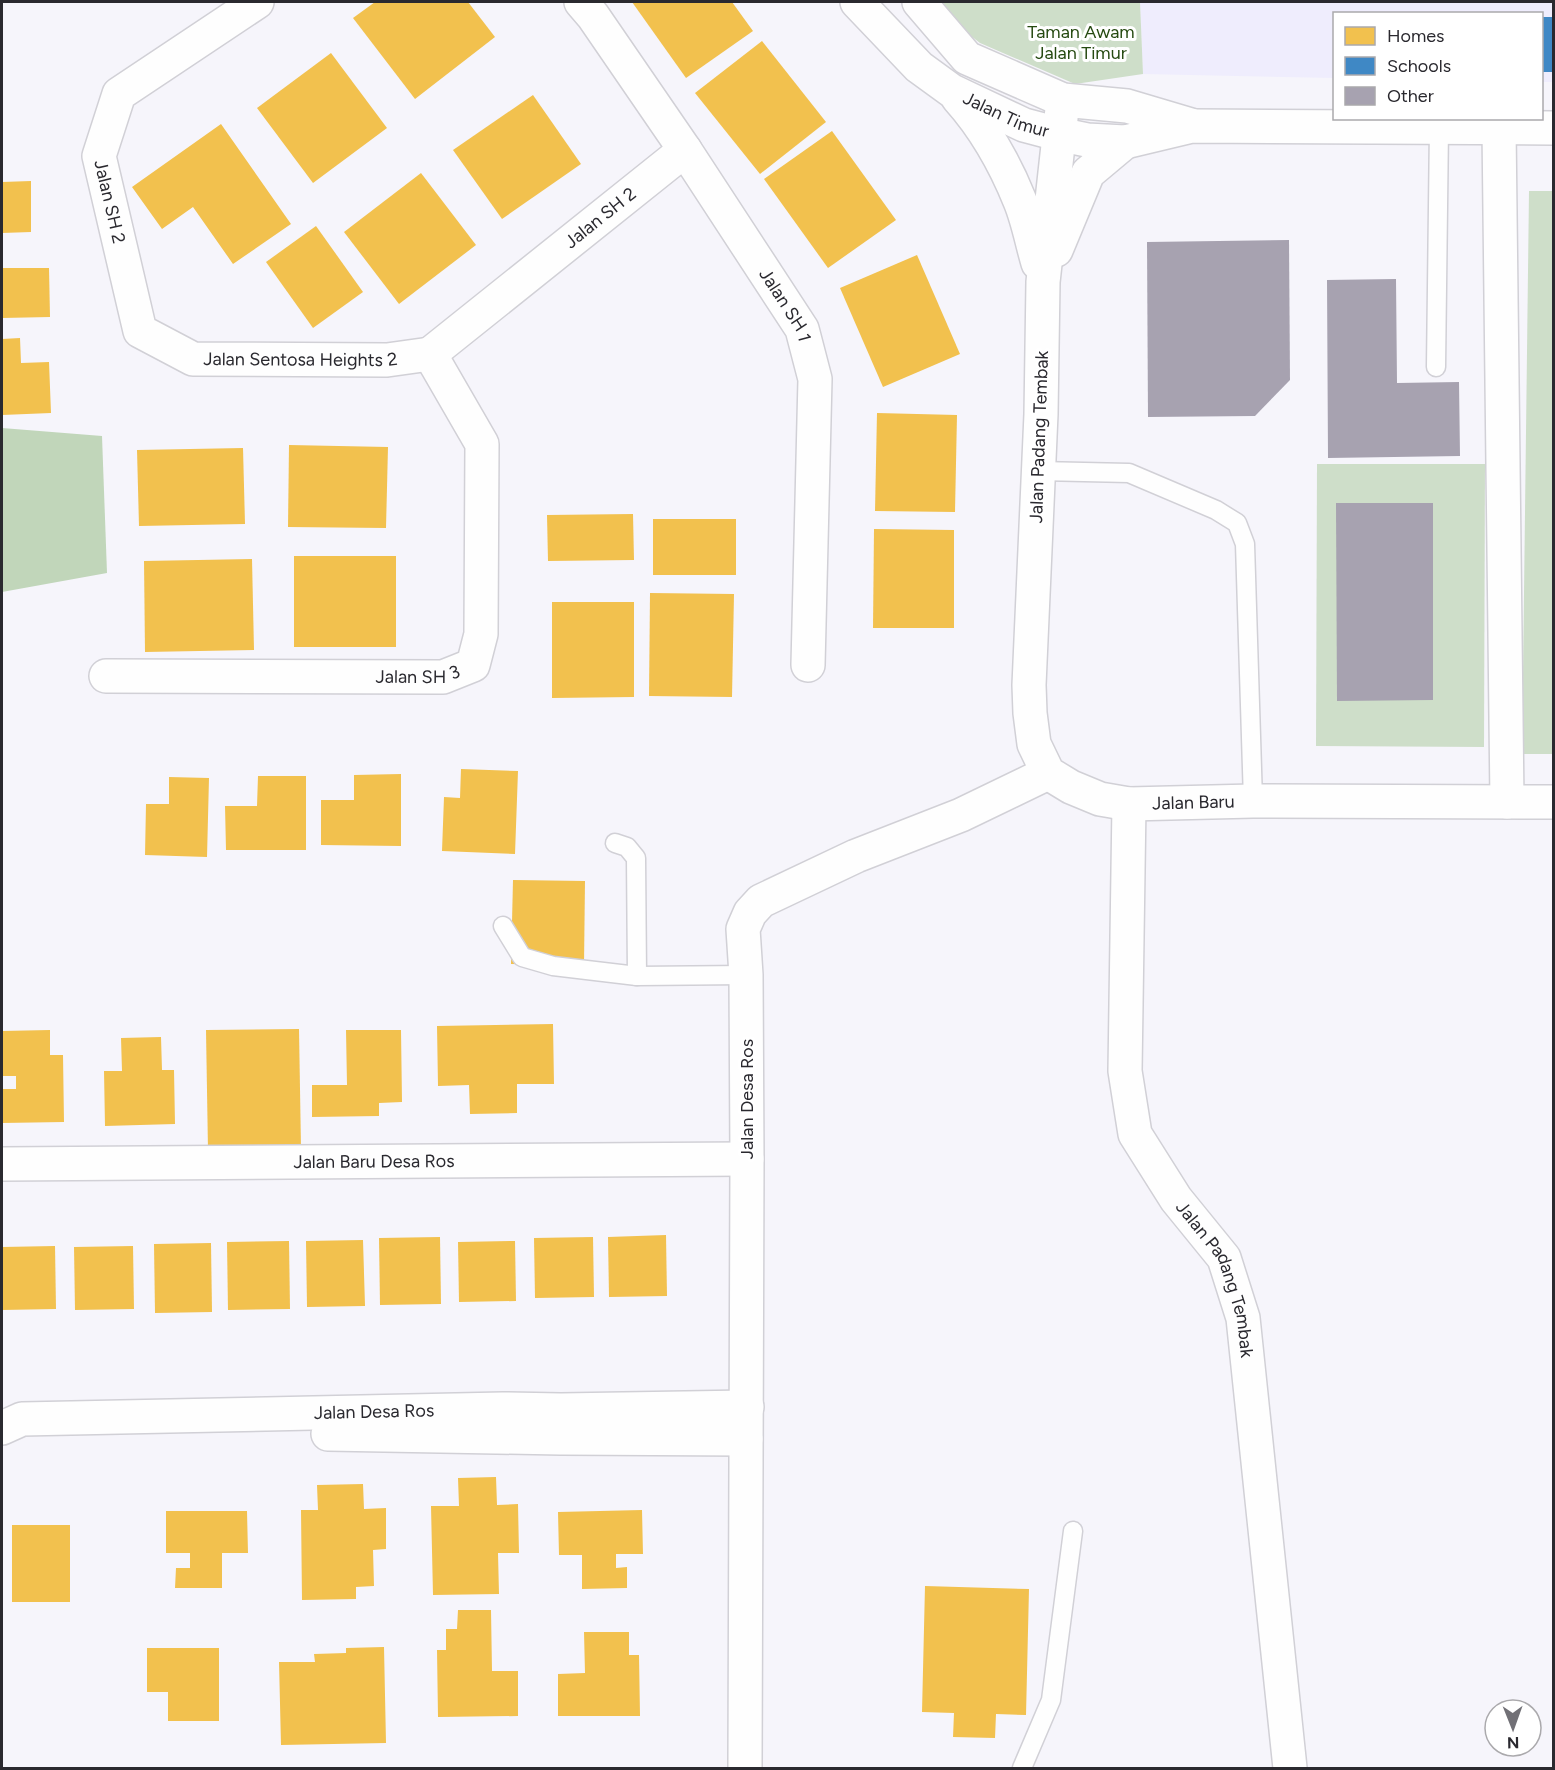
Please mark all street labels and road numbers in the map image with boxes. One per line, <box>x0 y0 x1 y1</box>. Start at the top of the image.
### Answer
street label: Jalan Timur <box>960 87 1052 142</box>
street label: Jalan SH 2 <box>89 158 130 246</box>
street label: Jalan SH 2 <box>560 183 640 253</box>
street label: Jalan SH 1 <box>754 264 816 344</box>
street label: Jalan Sentosa Heights 2 <box>203 348 399 371</box>
street label: Jalan Padang Tembak <box>1025 350 1053 524</box>
street label: Jalan SH 3 <box>375 660 463 688</box>
street label: Jalan Baru <box>1152 790 1235 814</box>
street label: Jalan Desa Ros <box>736 1039 758 1159</box>
street label: Jalan Baru Desa Ros <box>293 1150 455 1173</box>
street label: Jalan Padang Tembak <box>1171 1197 1258 1359</box>
street label: Jalan Desa Ros <box>314 1399 434 1424</box>

